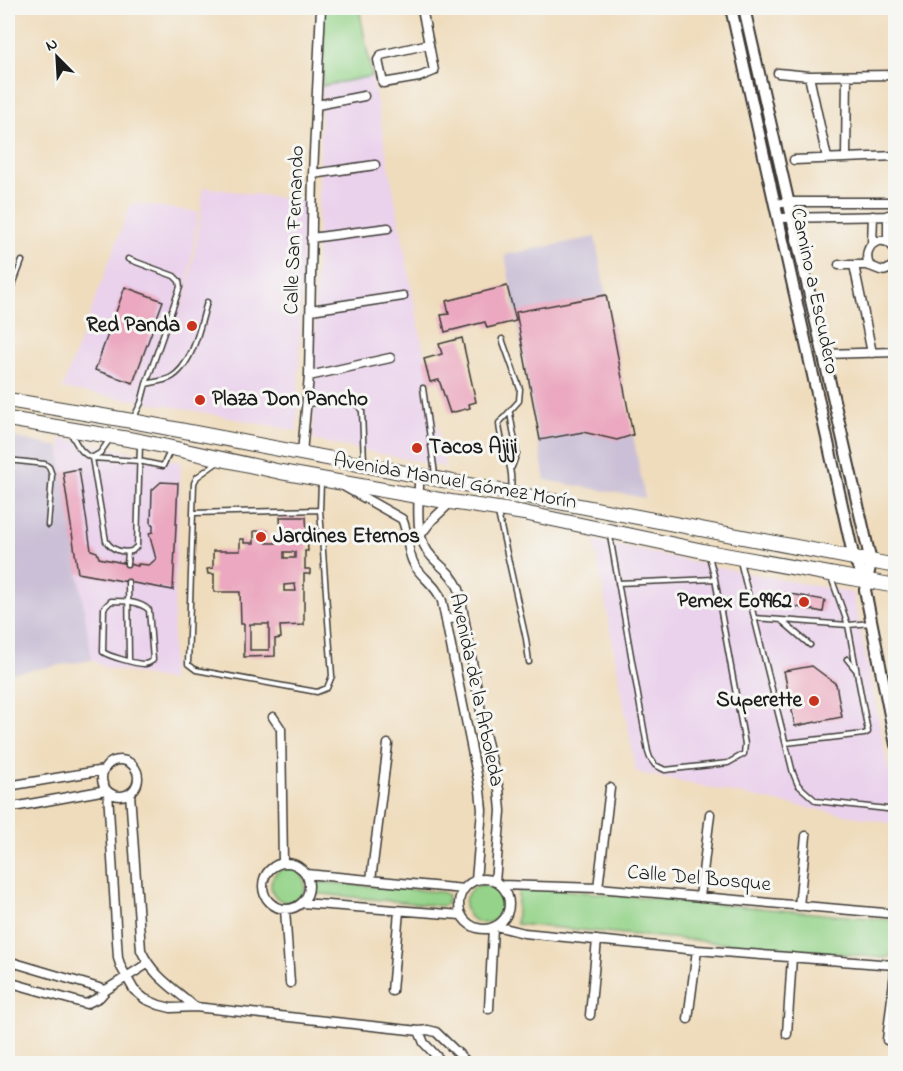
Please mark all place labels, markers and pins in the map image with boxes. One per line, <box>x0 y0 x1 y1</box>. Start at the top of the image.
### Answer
place label: Red Panda <box>86 311 180 341</box>
marker: Red Panda <box>185 319 199 333</box>
place label: Plaza Don Pancho <box>212 385 368 415</box>
marker: Plaza Don Pancho <box>193 393 207 407</box>
place label: Tacos Ajiji <box>429 433 518 463</box>
marker: Tacos Ajiji <box>410 441 424 455</box>
place label: Jardines Eternos <box>273 522 420 552</box>
marker: Jardines Eternos <box>254 530 268 544</box>
place label: Pemex E09962 <box>677 587 793 617</box>
marker: Pemex E09962 <box>797 595 811 609</box>
place label: Superette <box>716 686 803 716</box>
marker: Superette <box>807 694 821 708</box>

